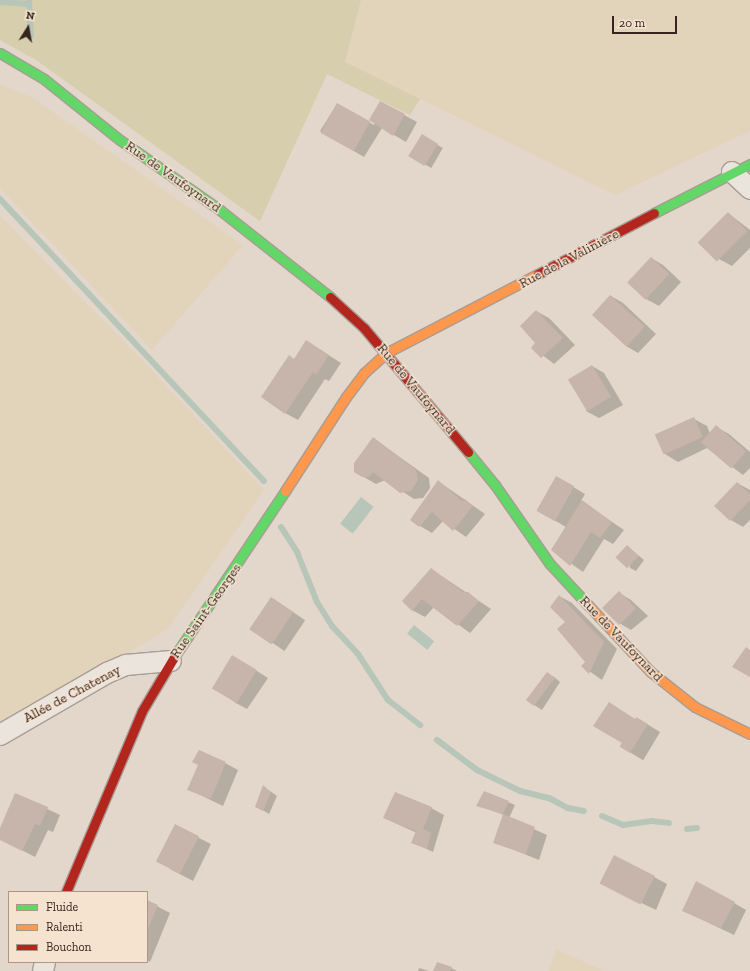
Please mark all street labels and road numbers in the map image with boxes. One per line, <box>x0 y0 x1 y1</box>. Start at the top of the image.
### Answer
street label: Rue de Vaufoynard <box>122 138 224 216</box>
street label: Rue de la Valinière <box>516 226 622 292</box>
street label: Rue de Vaufoynard <box>373 340 459 438</box>
street label: Rue Saint-Georges <box>167 560 245 662</box>
street label: Rue de Vaufoynard <box>576 592 666 686</box>
street label: Allée de Chatenay <box>21 661 123 727</box>

